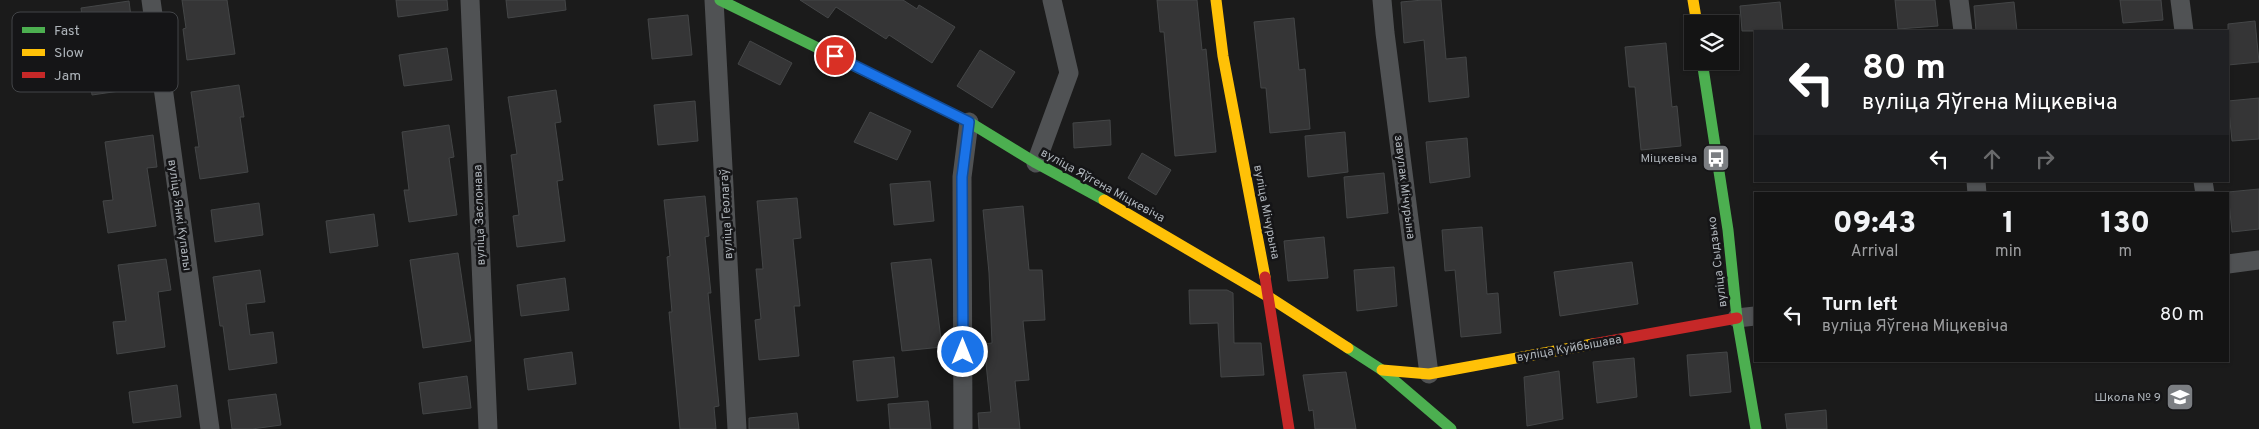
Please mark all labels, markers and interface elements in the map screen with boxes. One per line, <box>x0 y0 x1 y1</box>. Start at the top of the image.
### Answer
legend <box>12 12 178 92</box>
map controls <box>1684 15 1739 70</box>
button: layers <box>1684 15 1739 70</box>
text: Fast <box>54 23 80 40</box>
pin <box>814 35 856 77</box>
icon: arrive <box>821 42 849 70</box>
text: Slow <box>54 45 84 62</box>
text: 80 m <box>1862 47 1946 91</box>
icon: left <box>1779 50 1844 115</box>
text: Jam <box>54 68 81 85</box>
text: вуліца Яўгена Міцкевіча <box>1862 90 2117 117</box>
street label: завулак Мічурына <box>1390 134 1418 240</box>
bus stop icon: Міцкевіча <box>1701 143 1731 173</box>
street label: вуліца Яўгена Міцкевіча <box>1038 145 1167 227</box>
icon: left <box>1925 145 1953 173</box>
icon: ahead <box>1978 145 2006 173</box>
icon: right <box>2031 145 2059 173</box>
place label: Міцкевіча <box>1640 151 1697 167</box>
street label: вуліца Янкі Купалы <box>163 158 195 272</box>
street label: вуліца Заслонава <box>470 164 490 266</box>
street label: вуліца Мічурына <box>1249 164 1283 261</box>
street label: вуліца Геолагаў <box>717 168 737 259</box>
text: 09:43 <box>1833 206 1916 243</box>
text: 1 <box>2002 206 2015 243</box>
text: 130 <box>2101 206 2150 243</box>
street label: вуліца Сыдзько <box>1704 215 1731 308</box>
text: Arrival <box>1851 242 1898 262</box>
text: min <box>1995 242 2022 262</box>
text: m <box>2119 242 2132 262</box>
text: Turn left <box>1822 293 1898 317</box>
icon: left <box>1779 301 1807 329</box>
text: 80 m <box>2160 303 2204 327</box>
text: вуліца Яўгена Міцкевіча <box>1822 317 2008 337</box>
position arrow <box>936 325 988 377</box>
street label: вуліца Куйбышава <box>1515 332 1623 366</box>
school or university icon: Школа № 9 <box>2165 382 2195 412</box>
place label: Школа № 9 <box>2094 390 2161 406</box>

